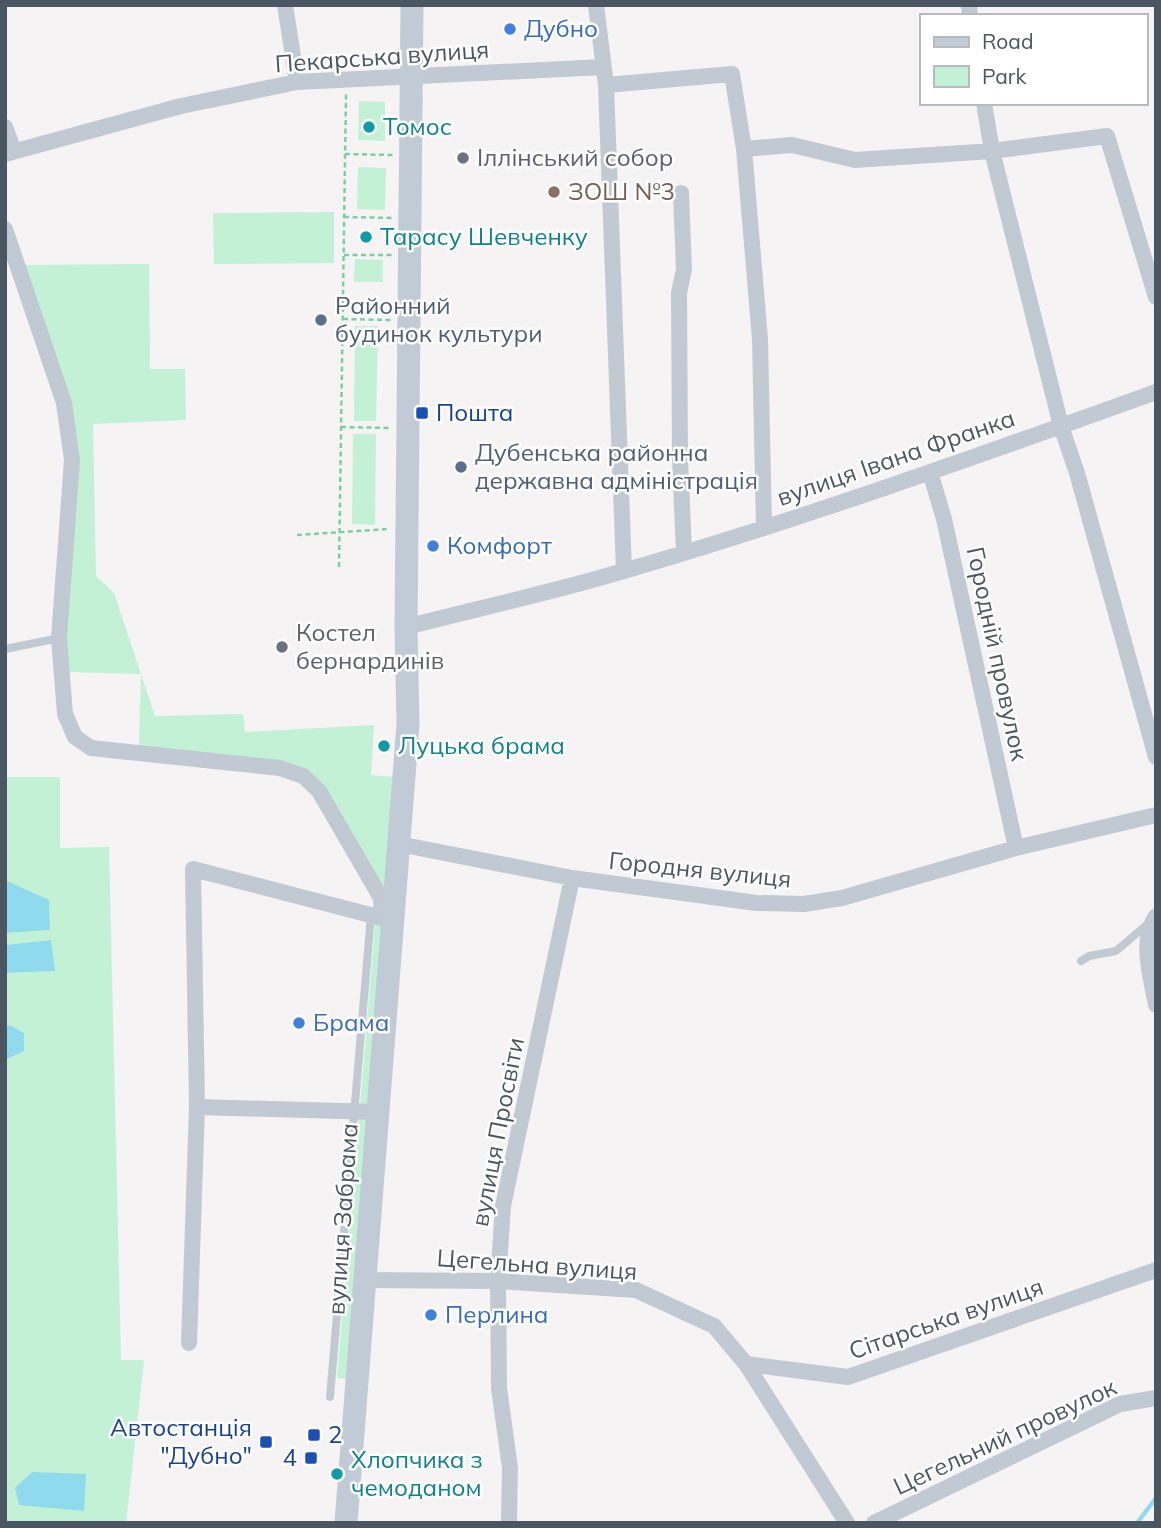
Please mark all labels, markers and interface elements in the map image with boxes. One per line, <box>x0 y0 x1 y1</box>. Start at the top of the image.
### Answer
place label: Дубно <box>524 13 598 43</box>
legend <box>920 14 1147 105</box>
marker: Дубно <box>502 21 518 37</box>
text: Road <box>982 28 1033 54</box>
street label: Пекарська вулиця <box>274 34 490 78</box>
text: Park <box>982 63 1026 89</box>
place label: Томос <box>383 111 452 141</box>
marker: Томос <box>361 119 377 135</box>
place label: Іллінський собор <box>477 142 673 172</box>
marker: Іллінський собор <box>455 150 471 166</box>
place label: ЗОШ №3 <box>568 176 675 206</box>
marker: ЗОШ №3 <box>546 184 562 200</box>
place label: Тарасу Шевченку <box>380 221 588 251</box>
marker: Тарасу Шевченку <box>358 229 374 245</box>
place label: Районний будинок культури <box>335 290 543 348</box>
marker: Районний будинок культури <box>313 312 329 328</box>
place label: Пошта <box>436 397 513 427</box>
street label: вулиця Івана Франка <box>773 402 1019 512</box>
marker: Пошта <box>414 405 430 421</box>
place label: Дубенська районна державна адміністрація <box>475 437 758 495</box>
marker: Дубенська районна державна адміністрація <box>453 459 469 475</box>
place label: Комфорт <box>447 530 552 560</box>
marker: Комфорт <box>425 538 441 554</box>
street label: Городній провулок <box>961 544 1035 764</box>
place label: Костел бернардинів <box>296 617 444 675</box>
marker: Костел бернардинів <box>274 639 290 655</box>
place label: Луцька брама <box>398 730 565 760</box>
marker: Луцька брама <box>376 738 392 754</box>
street label: Городня вулиця <box>607 845 793 894</box>
place label: Брама <box>313 1007 389 1037</box>
marker: Брама <box>291 1015 307 1031</box>
street label: вулиця Просвіти <box>464 1035 530 1229</box>
street label: вулиця Забрама <box>320 1122 364 1316</box>
street label: Цегельна вулиця <box>436 1242 638 1286</box>
street label: Сітарська вулиця <box>845 1271 1047 1365</box>
place label: Перлина <box>445 1299 548 1329</box>
marker: Перлина <box>423 1307 439 1323</box>
street label: Цегельний провулок <box>888 1371 1121 1501</box>
place label: Автостанція "Дубно" <box>110 1412 252 1470</box>
place label: 2 <box>328 1419 342 1449</box>
marker: 2 <box>306 1427 322 1443</box>
marker: Автостанція "Дубно" <box>258 1434 274 1450</box>
place label: 4 <box>283 1442 297 1472</box>
place label: Хлопчика з чемоданом <box>351 1444 483 1502</box>
marker: 4 <box>303 1450 319 1466</box>
marker: Хлопчика з чемоданом <box>329 1466 345 1482</box>

